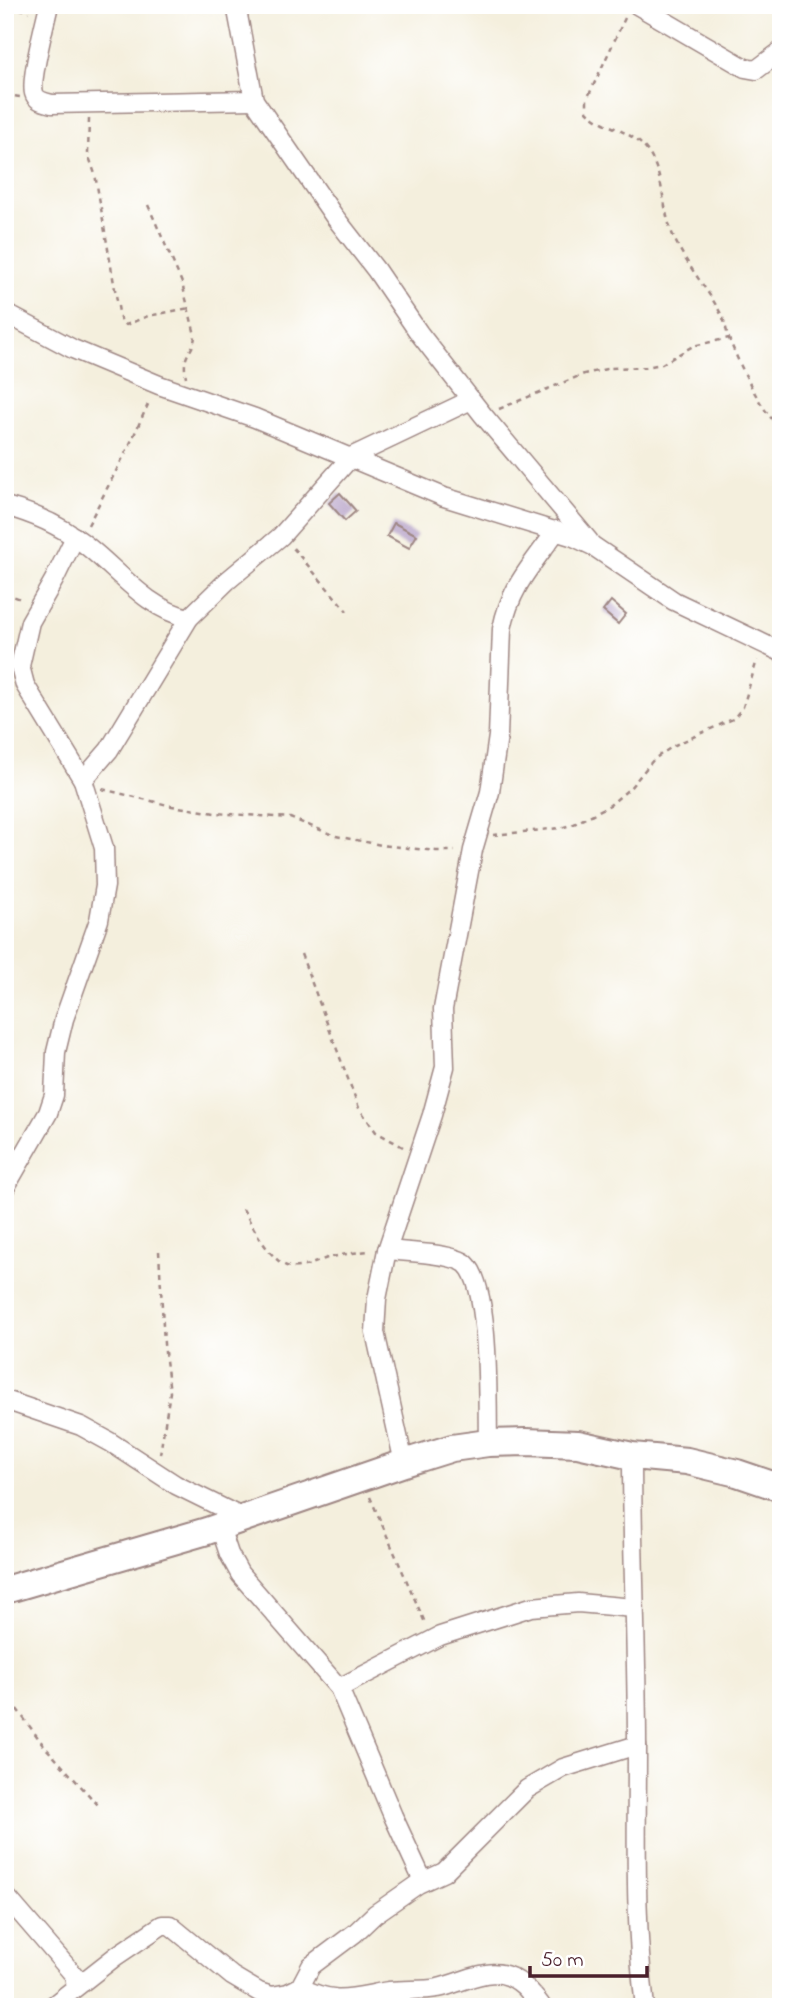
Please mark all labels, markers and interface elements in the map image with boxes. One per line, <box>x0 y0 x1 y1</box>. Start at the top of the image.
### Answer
scale bar <box>530 1935 648 1979</box>
text: 50 m <box>541 1946 584 1976</box>

